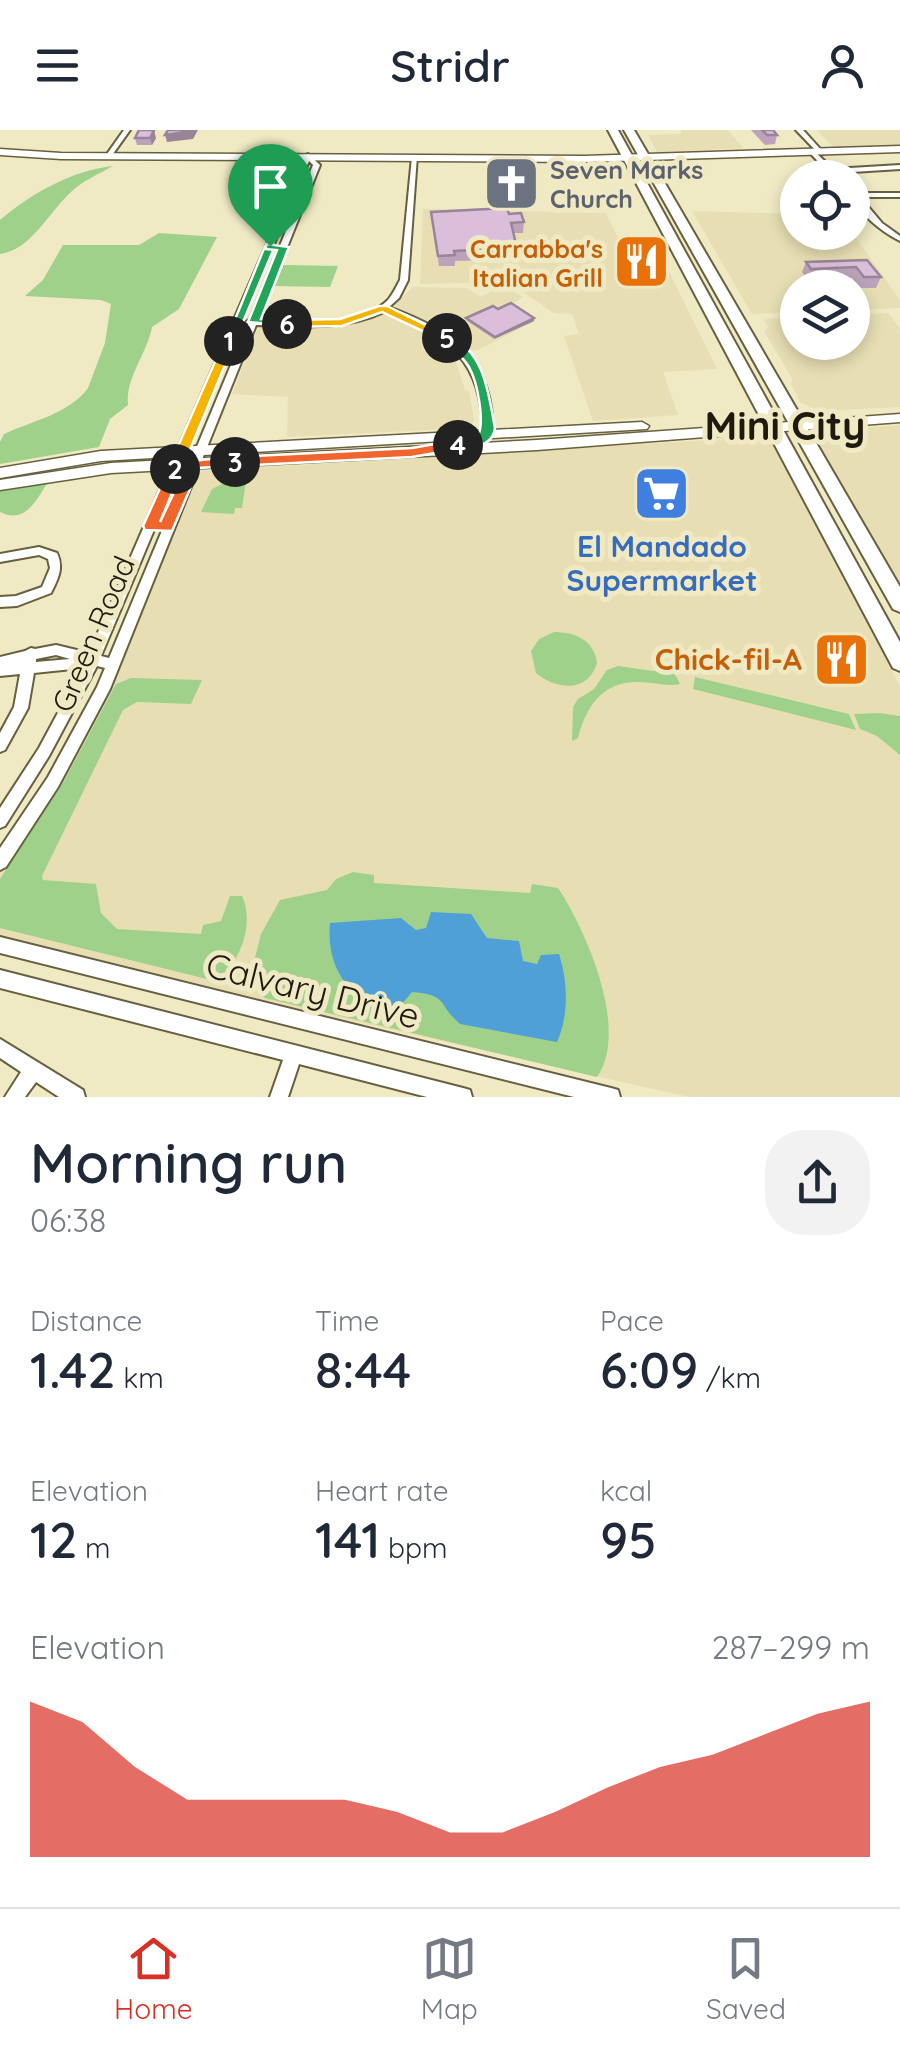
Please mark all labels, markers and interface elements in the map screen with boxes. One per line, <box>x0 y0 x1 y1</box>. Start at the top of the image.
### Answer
text: Stridr <box>390 37 510 93</box>
icon: menu <box>30 38 85 93</box>
icon: person <box>815 38 870 93</box>
pin <box>228 144 313 247</box>
church icon: Seven Marks Church <box>481 153 541 213</box>
place label: Seven Marks Church <box>550 154 703 214</box>
icon: arrive <box>243 159 298 214</box>
map controls <box>780 160 870 360</box>
button: locate <box>780 160 870 250</box>
restaurant icon: Carrabba's Italian Grill <box>612 232 672 292</box>
place label: Carrabba's Italian Grill <box>470 233 603 293</box>
button: layers <box>780 270 870 360</box>
pin: 6 <box>262 299 312 349</box>
text: 6 <box>279 306 295 341</box>
pin: 5 <box>422 313 472 363</box>
pin: 1 <box>204 316 254 366</box>
text: 5 <box>439 320 455 355</box>
text: 1 <box>224 323 234 358</box>
district label: Mini City <box>704 400 866 450</box>
pin: 4 <box>433 420 483 470</box>
text: 4 <box>450 427 466 462</box>
pin: 3 <box>210 437 260 487</box>
pin: 2 <box>150 444 200 494</box>
text: 3 <box>227 444 243 479</box>
text: 2 <box>167 451 183 486</box>
supermarket icon: El Mandado Supermarket <box>632 464 692 524</box>
place label: El Mandado Supermarket <box>567 527 757 599</box>
street label: Green Road <box>43 550 143 718</box>
restaurant icon: Chick-fil-A <box>811 629 871 689</box>
place label: Chick-fil-A <box>655 640 802 678</box>
street label: Calvary Drive <box>202 942 424 1038</box>
text: Morning run <box>30 1128 347 1197</box>
button: share <box>765 1130 870 1235</box>
text: 06:38 <box>30 1200 106 1240</box>
text: Distance <box>30 1303 142 1338</box>
text: Time <box>315 1303 379 1338</box>
text: Pace <box>600 1303 664 1338</box>
text: 1.42 <box>30 1338 116 1401</box>
text: 8:44 <box>315 1338 411 1401</box>
text: 6:09 <box>600 1338 698 1401</box>
text: km <box>116 1360 164 1395</box>
text: /km <box>698 1360 761 1395</box>
text: Elevation <box>30 1473 148 1508</box>
text: Heart rate <box>315 1473 449 1508</box>
text: kcal <box>600 1473 652 1508</box>
text: 12 <box>30 1508 77 1571</box>
text: 141 <box>315 1508 380 1571</box>
text: 95 <box>600 1508 657 1571</box>
text: m <box>77 1530 111 1565</box>
text: bpm <box>380 1530 447 1565</box>
text: Elevation <box>30 1627 165 1667</box>
text: 287–299 m <box>712 1627 870 1667</box>
tab: Home <box>114 1931 193 2026</box>
tab: Map <box>421 1931 478 2026</box>
tab: Saved <box>706 1931 786 2026</box>

